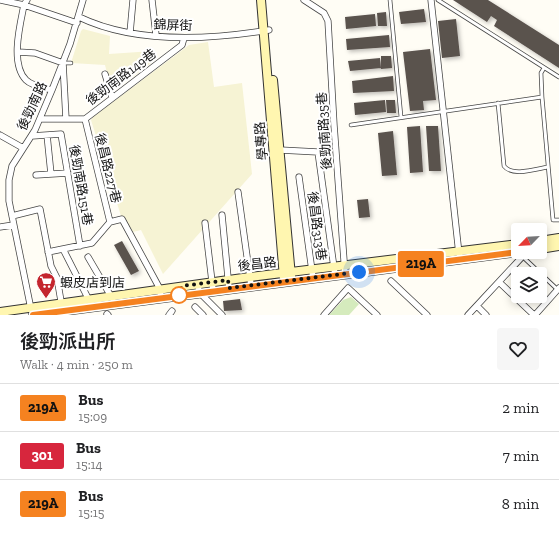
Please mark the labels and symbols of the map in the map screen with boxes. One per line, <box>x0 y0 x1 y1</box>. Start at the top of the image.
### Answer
street label: 錦屏街 <box>153 17 193 33</box>
street label: 後勁南路149巷 <box>83 46 159 108</box>
street label: 後勁南路 <box>14 79 50 133</box>
street label: 後勁南路35巷 <box>314 92 334 170</box>
street label: 學專路 <box>252 121 270 161</box>
street label: 後昌路227巷 <box>92 131 124 205</box>
street label: 後勁南路151巷 <box>67 143 95 227</box>
street label: 後昌路313巷 <box>305 190 329 262</box>
north arrow <box>511 223 547 259</box>
line badge: 219A <box>393 251 449 277</box>
street label: 後昌路 <box>237 254 277 274</box>
your location <box>349 262 369 282</box>
supermarket icon: 蝦皮店到店 <box>35 271 57 299</box>
place label: 蝦皮店到店 <box>60 275 125 290</box>
unlabelled marker <box>170 286 188 304</box>

